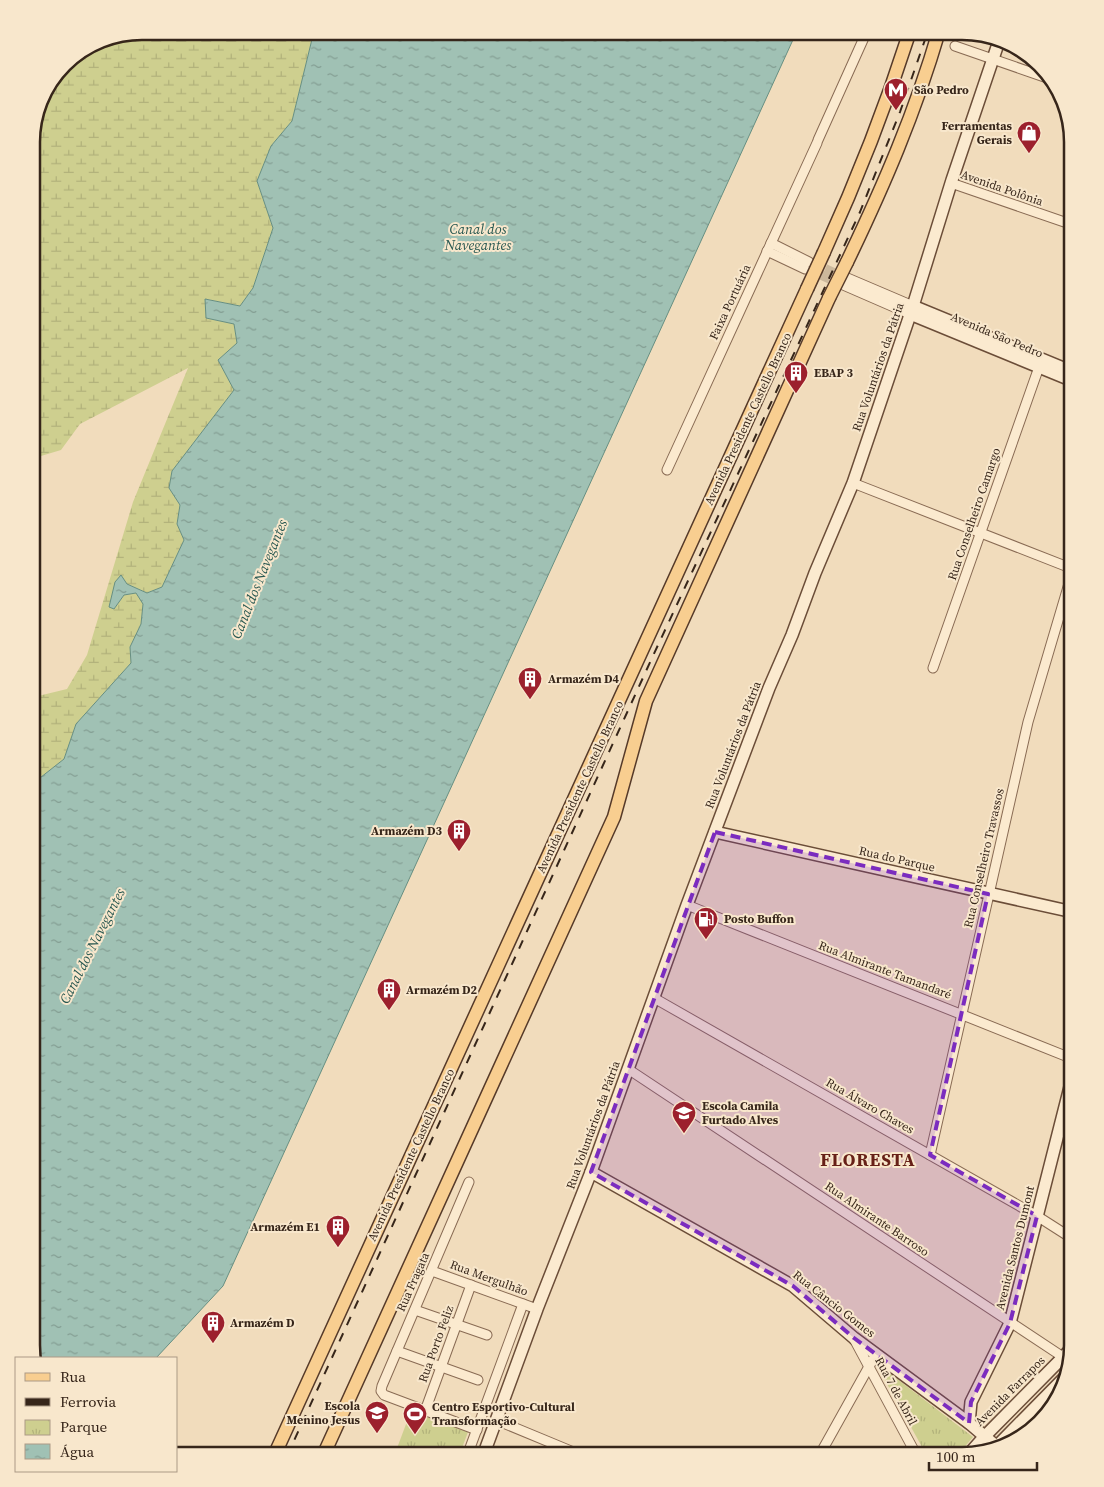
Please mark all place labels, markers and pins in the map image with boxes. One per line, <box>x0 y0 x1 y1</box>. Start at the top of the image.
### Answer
metro station icon: São Pedro <box>883 77 909 111</box>
place label: São Pedro <box>914 82 969 98</box>
place label: Ferramentas Gerais <box>942 118 1013 148</box>
shop icon: Ferramentas Gerais <box>1016 120 1042 154</box>
building icon: EBAP 3 <box>783 360 809 394</box>
place label: EBAP 3 <box>814 365 853 381</box>
building icon: Armazém D4 <box>517 666 543 700</box>
place label: Armazém D4 <box>548 671 620 687</box>
building icon: Armazém D3 <box>446 818 472 852</box>
place label: Armazém D3 <box>371 823 442 839</box>
fuel station icon: Posto Buffon <box>693 906 719 940</box>
place label: Posto Buffon <box>724 911 795 927</box>
building icon: Armazém D2 <box>376 977 402 1011</box>
place label: Armazém D2 <box>406 982 478 998</box>
place label: Escola Camila Furtado Alves <box>702 1098 779 1128</box>
school or university icon: Escola Camila Furtado Alves <box>671 1100 697 1134</box>
building icon: Armazém E1 <box>325 1214 351 1248</box>
place label: Armazém E1 <box>250 1219 320 1235</box>
building icon: Armazém D <box>200 1310 226 1344</box>
place label: Armazém D <box>230 1315 295 1331</box>
place label: Escola Menino Jesus <box>287 1398 361 1428</box>
place label: Centro Esportivo-Cultural Transformação <box>432 1399 575 1429</box>
school or university icon: Escola Menino Jesus <box>364 1400 390 1434</box>
sports icon: Centro Esportivo-Cultural Transformação <box>402 1401 428 1435</box>

